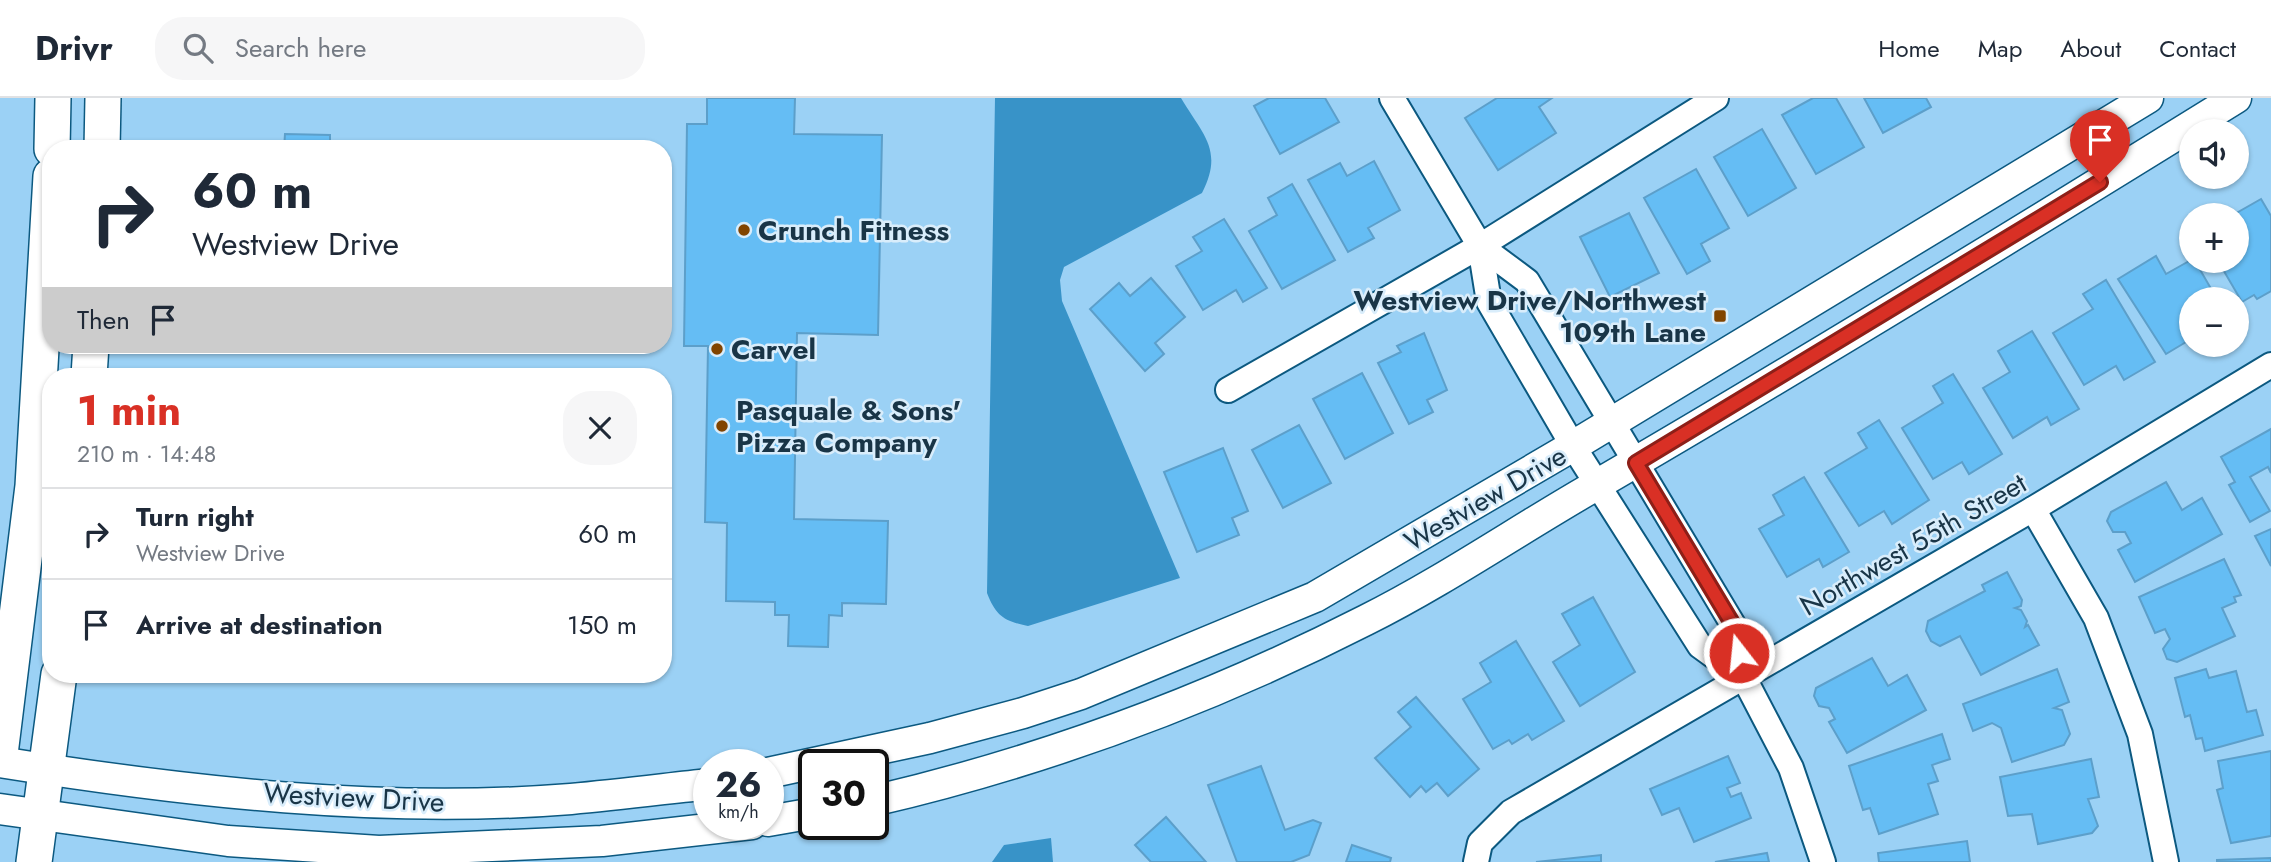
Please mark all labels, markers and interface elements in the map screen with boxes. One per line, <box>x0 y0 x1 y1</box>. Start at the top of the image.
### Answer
search box <box>155 17 645 80</box>
text: Drivr <box>35 25 113 72</box>
icon: search <box>179 29 217 67</box>
text: Search here <box>235 29 366 67</box>
text: Home <box>1878 31 1940 66</box>
text: Map <box>1978 31 2022 66</box>
text: About <box>2060 31 2121 66</box>
text: Contact <box>2159 31 2236 66</box>
pin <box>2070 110 2130 182</box>
map controls <box>2179 119 2249 357</box>
button: sound <box>2179 119 2249 189</box>
icon: arrive <box>2081 121 2119 159</box>
text: 60 m <box>192 156 312 226</box>
icon: right <box>77 168 168 259</box>
button: + <box>2179 203 2249 273</box>
place label: Crunch Fitness <box>758 210 950 251</box>
text: Westview Drive <box>192 221 399 267</box>
marker: Crunch Fitness <box>736 222 752 238</box>
place label: Westview Drive/Northwest 109th Lane <box>1354 280 1706 353</box>
button: − <box>2179 287 2249 357</box>
text: Then <box>77 301 130 339</box>
icon: arrive <box>144 301 182 339</box>
marker: Westview Drive/Northwest 109th Lane <box>1712 308 1728 324</box>
place label: Carvel <box>731 329 816 370</box>
marker: Carvel <box>709 341 725 357</box>
text: 1 min <box>77 380 181 441</box>
place label: Pasquale & Sons' Pizza Company <box>736 390 961 463</box>
button: close <box>563 391 637 465</box>
marker: Pasquale & Sons' Pizza Company <box>714 418 730 434</box>
street label: Westview Drive <box>1397 435 1574 561</box>
text: 210 m · 14:48 <box>77 437 216 471</box>
street label: Northwest 55th Street <box>1792 463 2034 626</box>
text: Turn right <box>136 498 254 536</box>
icon: right <box>77 515 115 553</box>
text: 60 m <box>578 515 637 553</box>
text: Westview Drive <box>136 536 285 570</box>
icon: arrive <box>77 606 115 644</box>
text: Arrive at destination <box>136 606 383 644</box>
text: 150 m <box>567 606 637 644</box>
position arrow <box>1702 616 1776 690</box>
speed limit sign: 30 <box>798 749 889 840</box>
text: 26 <box>715 760 762 810</box>
street label: Westview Drive <box>262 772 446 823</box>
text: km/h <box>718 799 759 825</box>

